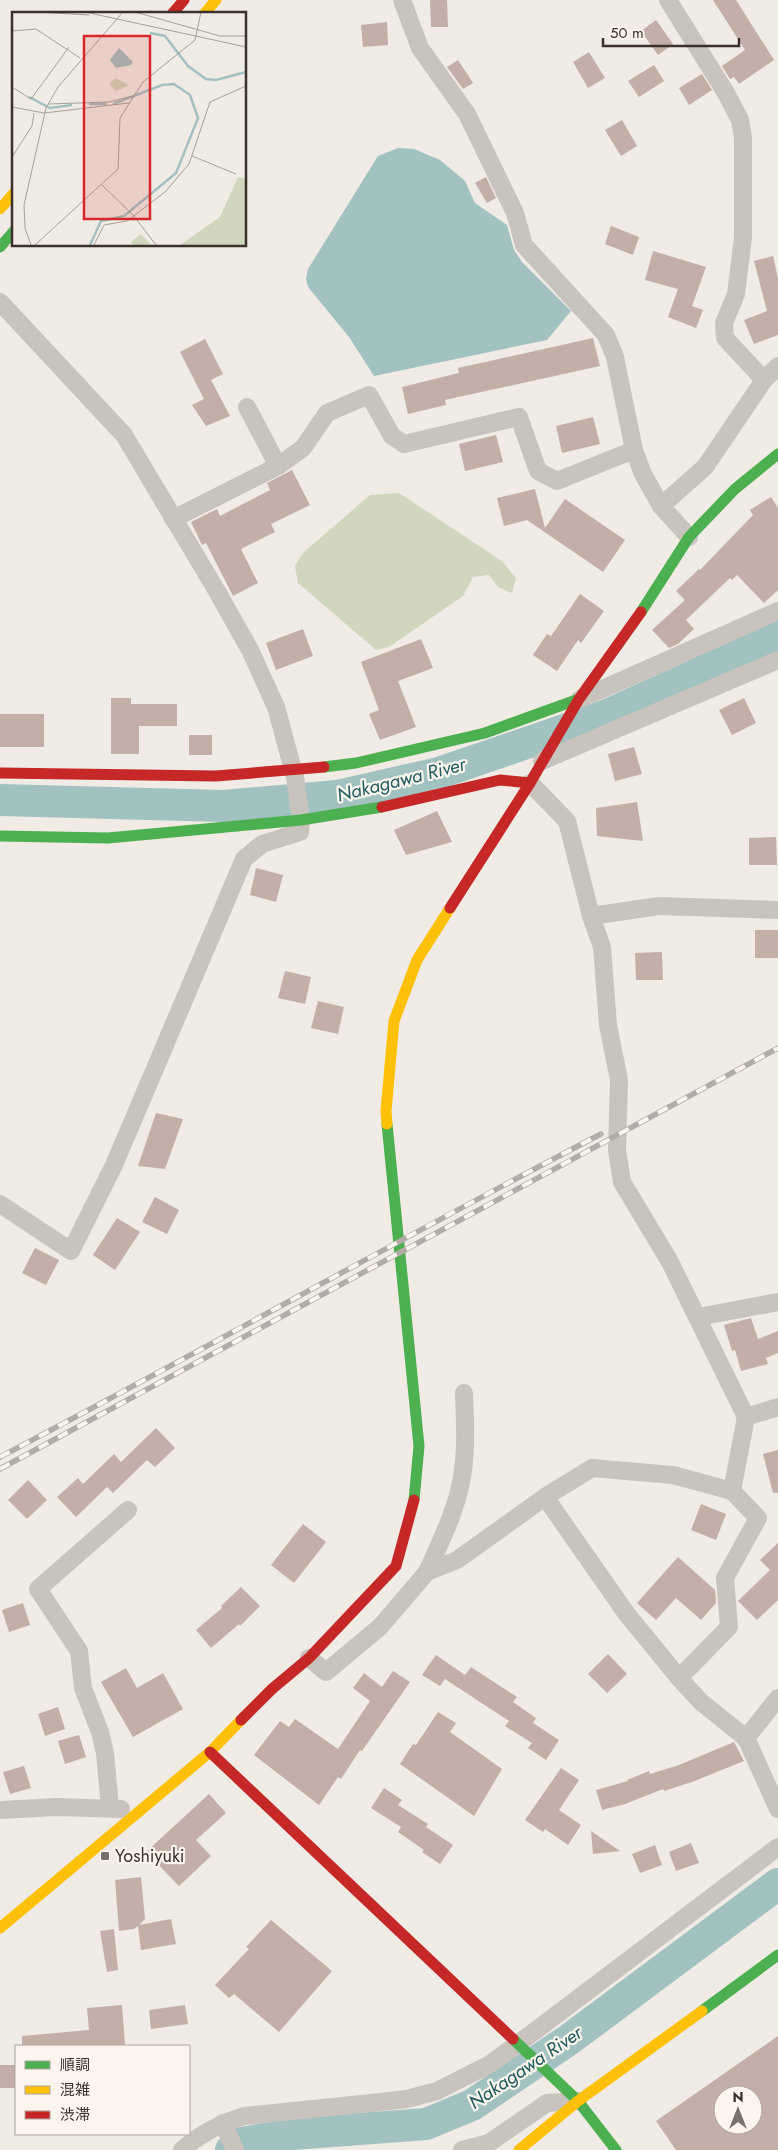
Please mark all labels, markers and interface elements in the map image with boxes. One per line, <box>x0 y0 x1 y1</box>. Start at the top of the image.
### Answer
inset map <box>12 12 246 246</box>
scale bar <box>603 15 739 47</box>
text: 50 m <box>610 22 644 44</box>
water label: Nakagawa River <box>334 750 470 809</box>
place label: Yoshiyuki <box>115 1843 184 1869</box>
marker: Yoshiyuki <box>99 1850 111 1862</box>
water label: Nakagawa River <box>463 2018 589 2115</box>
legend <box>15 2045 190 2135</box>
text: 順調 <box>60 2054 90 2076</box>
text: 混雑 <box>60 2079 90 2101</box>
north arrow <box>713 2085 763 2135</box>
text: N <box>732 2087 744 2107</box>
text: 渋滞 <box>60 2104 90 2126</box>

